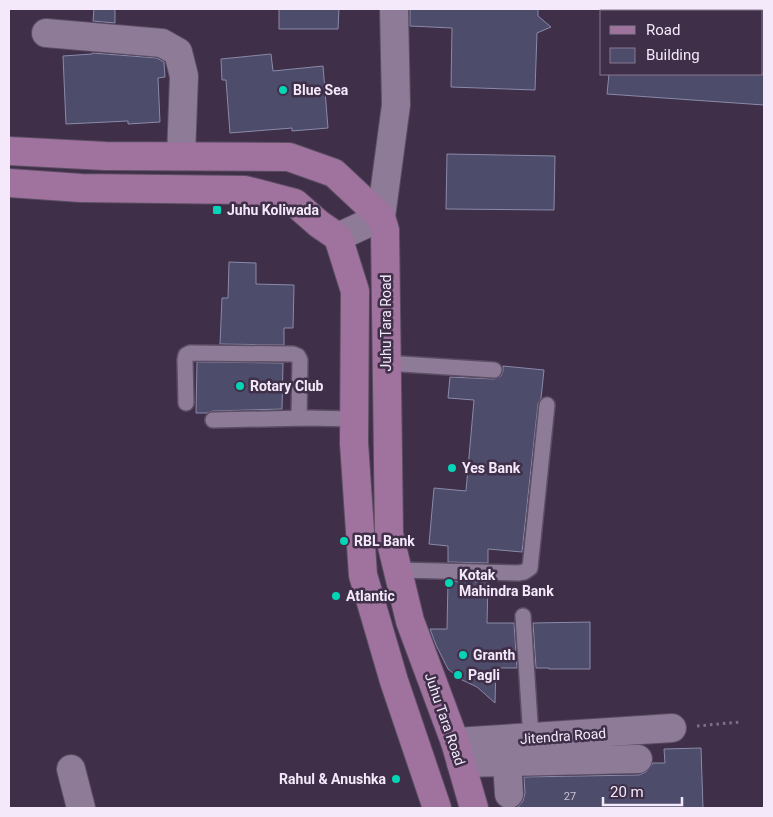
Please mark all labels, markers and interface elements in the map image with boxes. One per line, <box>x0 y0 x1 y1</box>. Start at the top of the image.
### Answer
legend <box>600 10 763 75</box>
text: Road <box>646 21 680 39</box>
text: Building <box>646 46 700 64</box>
place label: Blue Sea <box>293 82 349 98</box>
marker: Blue Sea <box>277 84 289 96</box>
place label: Juhu Koliwada <box>227 202 320 218</box>
marker: Juhu Koliwada <box>211 204 223 216</box>
street label: Juhu Tara Road <box>378 275 394 371</box>
place label: Rotary Club <box>250 378 324 394</box>
marker: Rotary Club <box>234 380 246 392</box>
place label: Yes Bank <box>462 460 521 476</box>
marker: Yes Bank <box>446 462 458 474</box>
place label: RBL Bank <box>354 533 415 549</box>
marker: RBL Bank <box>338 535 350 547</box>
place label: Kotak Mahindra Bank <box>459 567 554 599</box>
marker: Kotak Mahindra Bank <box>443 577 455 589</box>
place label: Atlantic <box>346 588 395 604</box>
marker: Atlantic <box>330 590 342 602</box>
place label: Granth <box>473 647 516 663</box>
marker: Granth <box>457 649 469 661</box>
place label: Pagli <box>468 667 500 683</box>
marker: Pagli <box>452 669 464 681</box>
street label: Juhu Tara Road <box>422 671 468 767</box>
street label: Jitendra Road <box>519 725 607 747</box>
place label: Rahul & Anushka <box>279 771 387 787</box>
marker: Rahul & Anushka <box>390 773 402 785</box>
scale bar <box>603 774 682 806</box>
text: 20 m <box>610 783 644 801</box>
house number: 27 <box>564 790 576 803</box>

